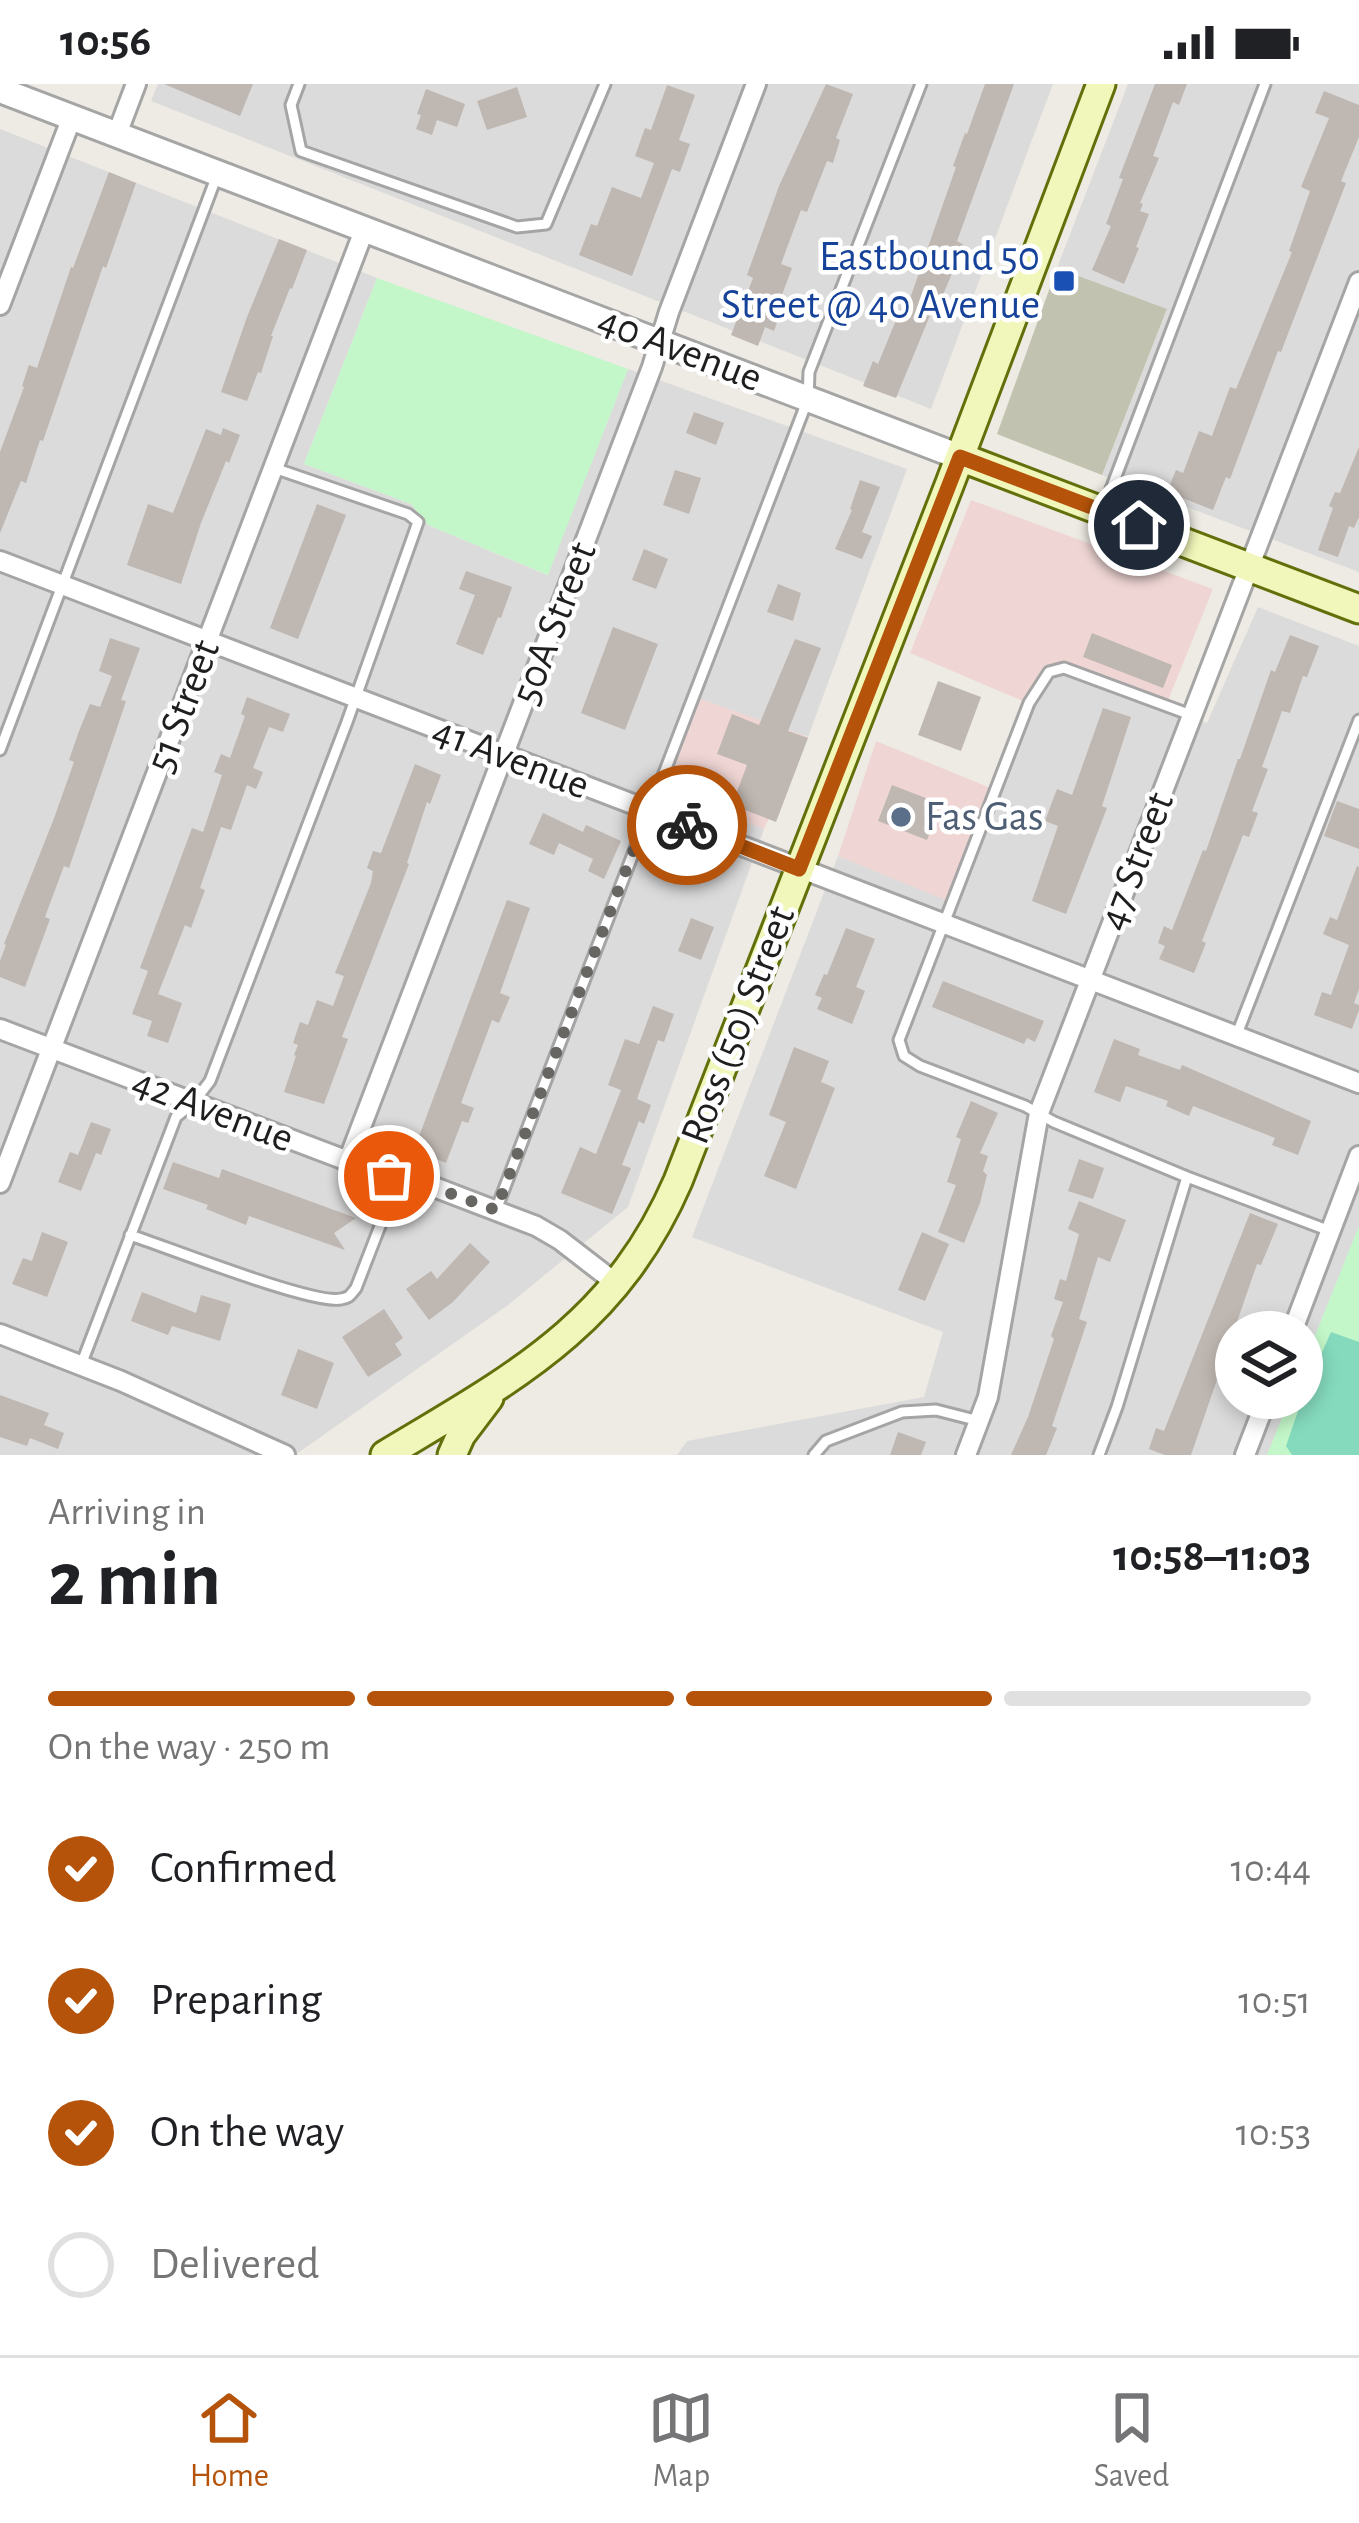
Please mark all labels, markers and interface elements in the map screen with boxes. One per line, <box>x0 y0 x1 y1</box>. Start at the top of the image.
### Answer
text: 10:56 <box>60 19 151 64</box>
place label: Eastbound 50 Street @ 40 Avenue <box>721 236 1040 326</box>
marker: Eastbound 50 Street @ 40 Avenue <box>1051 268 1077 294</box>
street label: 40 Avenue <box>592 299 768 399</box>
pin <box>1088 474 1190 576</box>
icon: home <box>1106 492 1172 558</box>
street label: 50A Street <box>504 536 604 710</box>
street label: 51 Street <box>139 634 227 778</box>
street label: 41 Avenue <box>427 709 595 807</box>
courier <box>627 765 747 885</box>
street label: 47 Street <box>1091 786 1181 936</box>
icon: bike <box>654 792 720 858</box>
place label: Fas Gas <box>925 796 1044 838</box>
marker: Fas Gas <box>888 804 914 830</box>
street label: Ross (50) Street <box>673 900 803 1150</box>
street label: 42 Avenue <box>127 1060 299 1160</box>
pin <box>338 1125 440 1227</box>
icon: bag <box>356 1143 422 1209</box>
map controls <box>1215 1311 1323 1419</box>
button: layers <box>1215 1311 1323 1419</box>
text: Arriving in <box>48 1493 206 1532</box>
text: 10:58–11:03 <box>1113 1534 1311 1579</box>
text: 2 min <box>48 1542 221 1620</box>
text: On the way · 250 m <box>48 1728 330 1767</box>
icon: check <box>48 1836 114 1902</box>
text: Confirmed <box>150 1846 336 1891</box>
text: 10:44 <box>1231 1850 1311 1889</box>
icon: check <box>48 1968 114 2034</box>
text: Preparing <box>150 1978 322 2023</box>
text: 10:51 <box>1238 1982 1311 2021</box>
icon: check <box>48 2100 114 2166</box>
text: On the way <box>150 2110 344 2155</box>
text: 10:53 <box>1236 2114 1311 2153</box>
text: Delivered <box>150 2242 319 2287</box>
tab: Home <box>190 2385 269 2497</box>
tab: Map <box>648 2385 714 2497</box>
tab: Saved <box>1094 2385 1169 2497</box>

